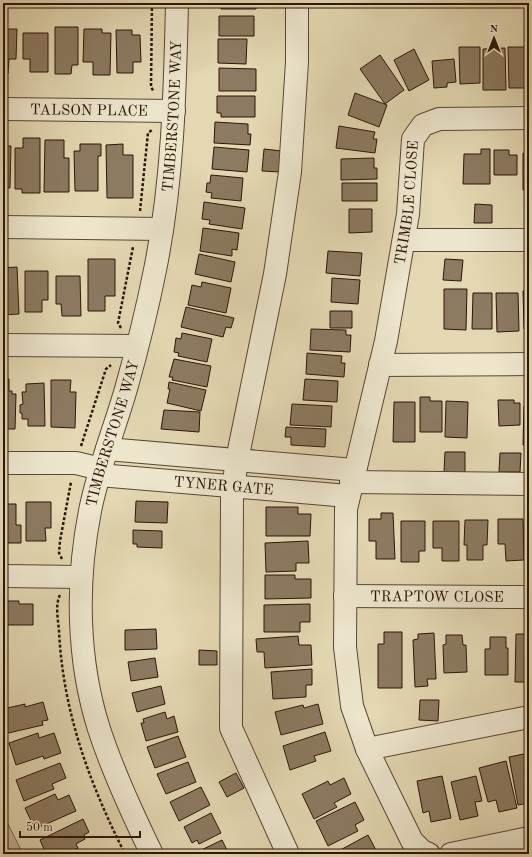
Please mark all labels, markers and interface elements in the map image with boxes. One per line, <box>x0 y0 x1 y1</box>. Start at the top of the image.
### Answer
north arrow <box>474 18 514 58</box>
text: N <box>490 24 499 35</box>
street label: TIMBERSTONE WAY <box>161 40 185 193</box>
street label: TALSON PLACE <box>30 103 148 120</box>
street label: TRIMBLE CLOSE <box>393 140 422 266</box>
street label: TIMBERSTONE WAY <box>85 359 142 508</box>
street label: TYNER GATE <box>173 475 274 499</box>
street label: TRAPTOW CLOSE <box>370 590 504 606</box>
scale bar <box>20 813 140 839</box>
text: 50 m <box>26 821 53 834</box>

